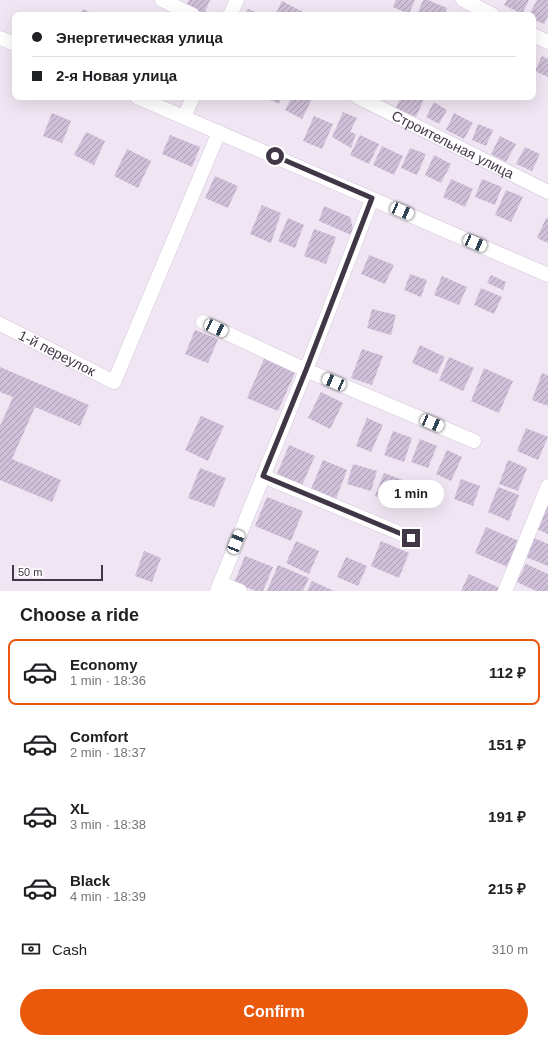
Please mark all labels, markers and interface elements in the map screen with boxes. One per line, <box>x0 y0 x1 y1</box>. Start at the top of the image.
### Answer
text: Энергетическая улица <box>56 29 223 46</box>
text: 2-я Новая улица <box>56 67 177 84</box>
street label: Строительная улица <box>389 107 517 182</box>
route start <box>266 147 284 165</box>
car <box>389 201 415 221</box>
car <box>462 233 488 253</box>
car <box>203 317 229 339</box>
street label: 1-й переулок <box>16 327 99 380</box>
car <box>321 372 347 392</box>
car <box>419 413 445 433</box>
callout: 1 min <box>378 480 444 508</box>
text: 1 min <box>394 486 428 501</box>
car <box>226 529 246 555</box>
route end <box>402 529 420 547</box>
scale bar <box>12 563 103 582</box>
text: 50 m <box>18 566 42 578</box>
text: Choose a ride <box>20 605 139 625</box>
icon: car <box>22 654 58 690</box>
text: Economy <box>70 656 138 673</box>
text: 112 ₽ <box>489 664 526 681</box>
text: 1 min · 18:36 <box>70 673 146 688</box>
icon: car <box>22 726 58 762</box>
text: Comfort <box>70 728 128 745</box>
text: 151 ₽ <box>488 736 526 753</box>
text: 2 min · 18:37 <box>70 745 146 760</box>
icon: car <box>22 798 58 834</box>
text: XL <box>70 800 89 817</box>
text: 191 ₽ <box>488 808 526 825</box>
text: 3 min · 18:38 <box>70 817 146 832</box>
icon: car <box>22 870 58 906</box>
text: Black <box>70 872 110 889</box>
text: 215 ₽ <box>488 880 526 897</box>
text: 4 min · 18:39 <box>70 889 146 904</box>
icon: cash <box>20 938 42 960</box>
text: Cash <box>52 941 87 958</box>
text: 310 m <box>492 942 528 957</box>
button: Confirm <box>20 989 528 1035</box>

